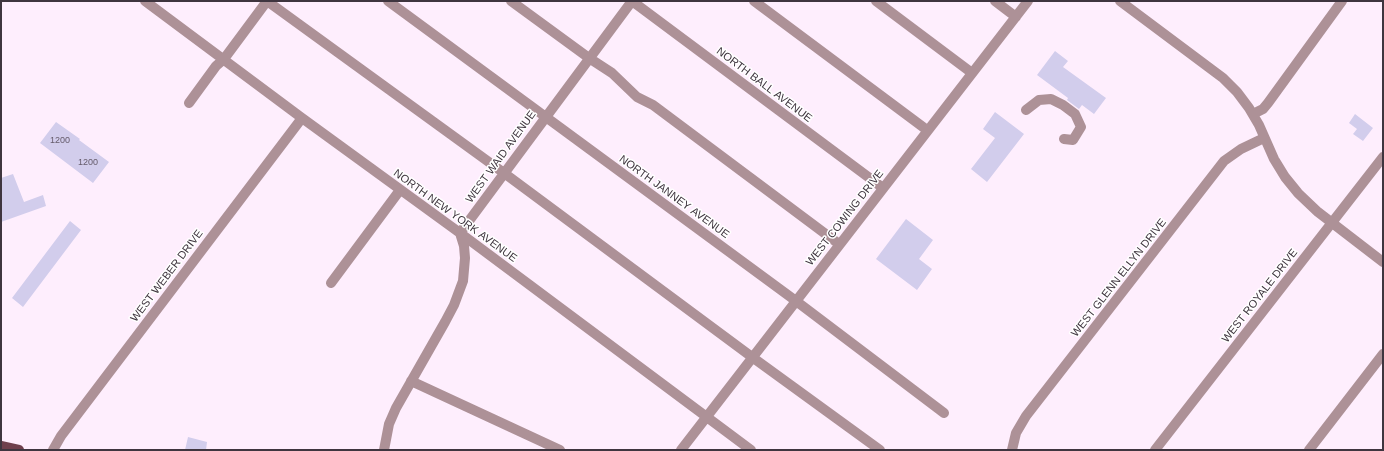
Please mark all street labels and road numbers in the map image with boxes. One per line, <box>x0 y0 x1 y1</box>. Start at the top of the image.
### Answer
street label: NORTH BALL AVENUE <box>714 45 814 125</box>
street label: WEST WAID AVENUE <box>463 108 539 206</box>
street label: NORTH JANNEY AVENUE <box>616 153 732 241</box>
street label: NORTH NEW YORK AVENUE <box>391 167 519 265</box>
street label: WEST COWING DRIVE <box>803 167 887 269</box>
street label: WEST GLENN ELLYN DRIVE <box>1069 216 1169 340</box>
street label: WEST WEBER DRIVE <box>128 227 206 325</box>
street label: WEST ROYALE DRIVE <box>1219 247 1301 345</box>

